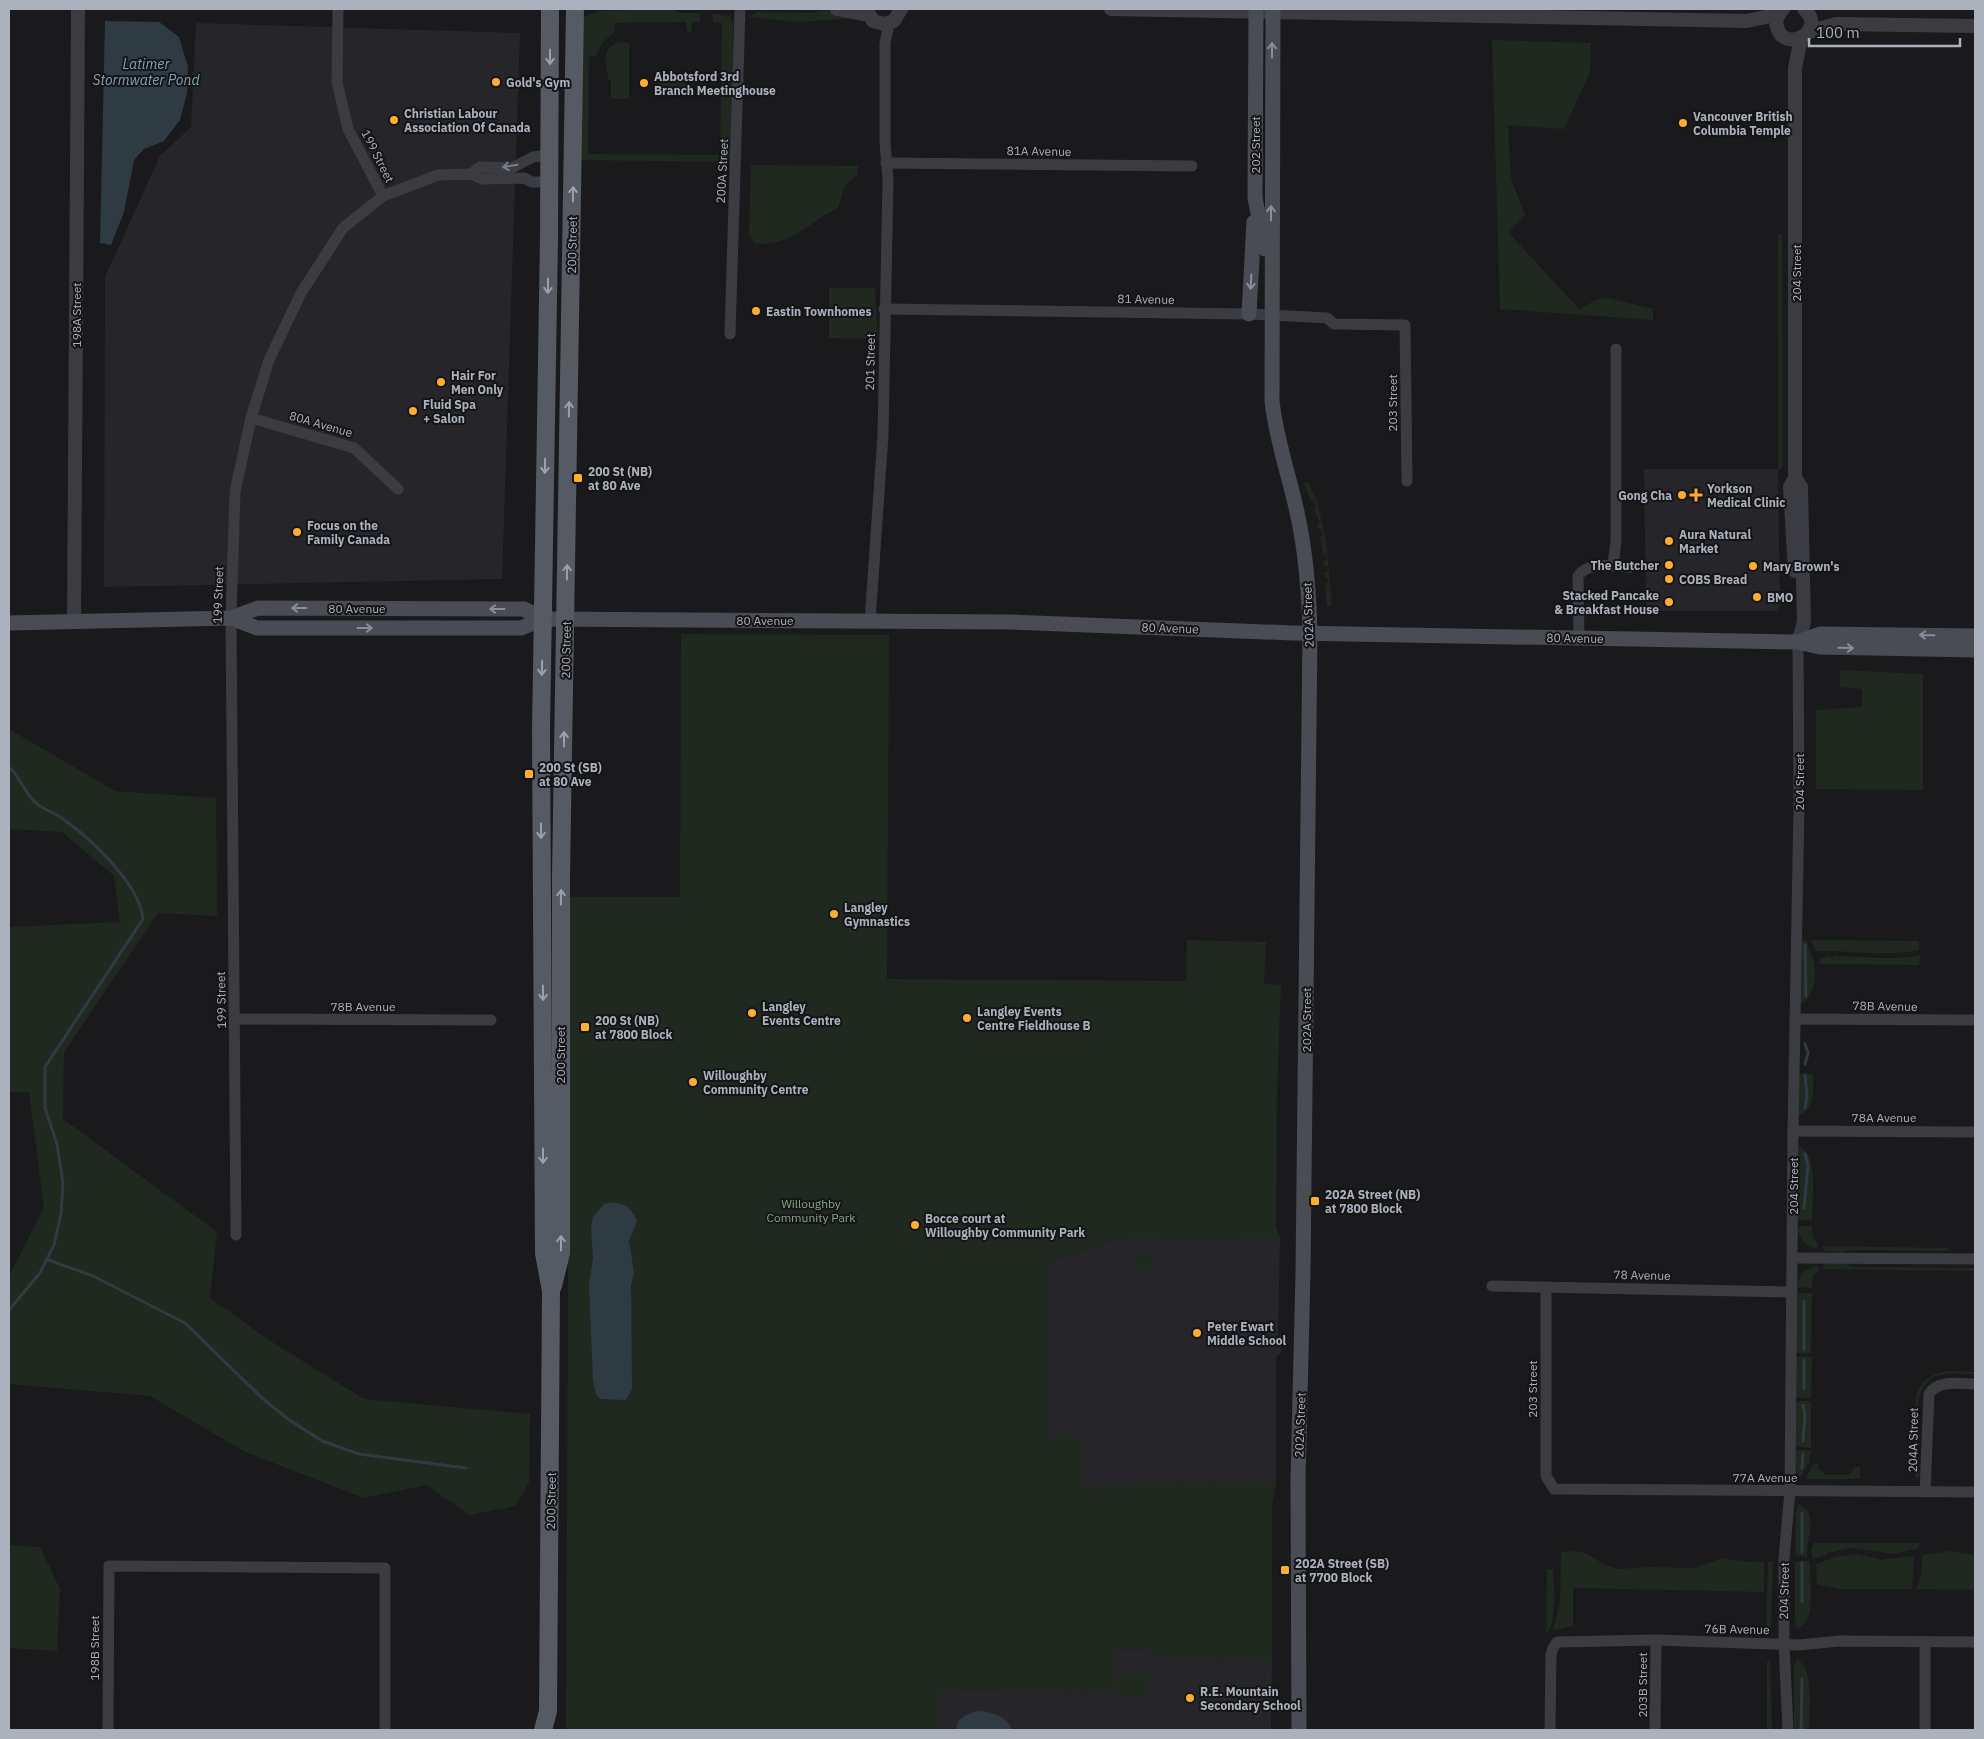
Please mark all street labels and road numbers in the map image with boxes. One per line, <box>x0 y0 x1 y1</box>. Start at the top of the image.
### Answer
street label: 202 Street <box>1248 116 1263 174</box>
street label: 199 Street <box>358 127 398 185</box>
street label: 200A Street <box>713 138 731 204</box>
street label: 81A Avenue <box>1006 143 1072 159</box>
street label: 200 Street <box>564 216 580 274</box>
street label: 204 Street <box>1789 244 1804 302</box>
street label: 198A Street <box>69 282 84 348</box>
street label: 81 Avenue <box>1117 291 1175 307</box>
street label: 201 Street <box>862 333 878 391</box>
street label: 203 Street <box>1385 374 1400 432</box>
street label: 80A Avenue <box>288 408 355 440</box>
street label: 199 Street <box>210 566 226 624</box>
street label: 202A Street <box>1299 582 1317 648</box>
street label: 80 Avenue <box>328 601 386 616</box>
street label: 80 Avenue <box>736 613 794 628</box>
street label: 80 Avenue <box>1141 620 1199 637</box>
street label: 200 Street <box>558 621 574 679</box>
street label: 80 Avenue <box>1546 630 1604 646</box>
street label: 204 Street <box>1792 753 1807 811</box>
street label: 199 Street <box>213 971 229 1029</box>
street label: 202A Street <box>1299 987 1314 1053</box>
street label: 78B Avenue <box>1852 998 1918 1014</box>
street label: 78B Avenue <box>330 999 396 1014</box>
street label: 200 Street <box>553 1026 568 1084</box>
street label: 78A Avenue <box>1852 1110 1917 1125</box>
street label: 204 Street <box>1786 1157 1801 1215</box>
street label: 78 Avenue <box>1613 1267 1671 1283</box>
street label: 203 Street <box>1525 1360 1540 1418</box>
street label: 202A Street <box>1291 1392 1309 1458</box>
street label: 204A Street <box>1905 1407 1921 1473</box>
street label: 77A Avenue <box>1733 1470 1798 1485</box>
street label: 200 Street <box>543 1472 559 1530</box>
street label: 204 Street <box>1776 1562 1792 1620</box>
street label: 198B Street <box>87 1615 102 1681</box>
street label: 76B Avenue <box>1704 1621 1770 1637</box>
street label: 203B Street <box>1635 1652 1650 1718</box>

